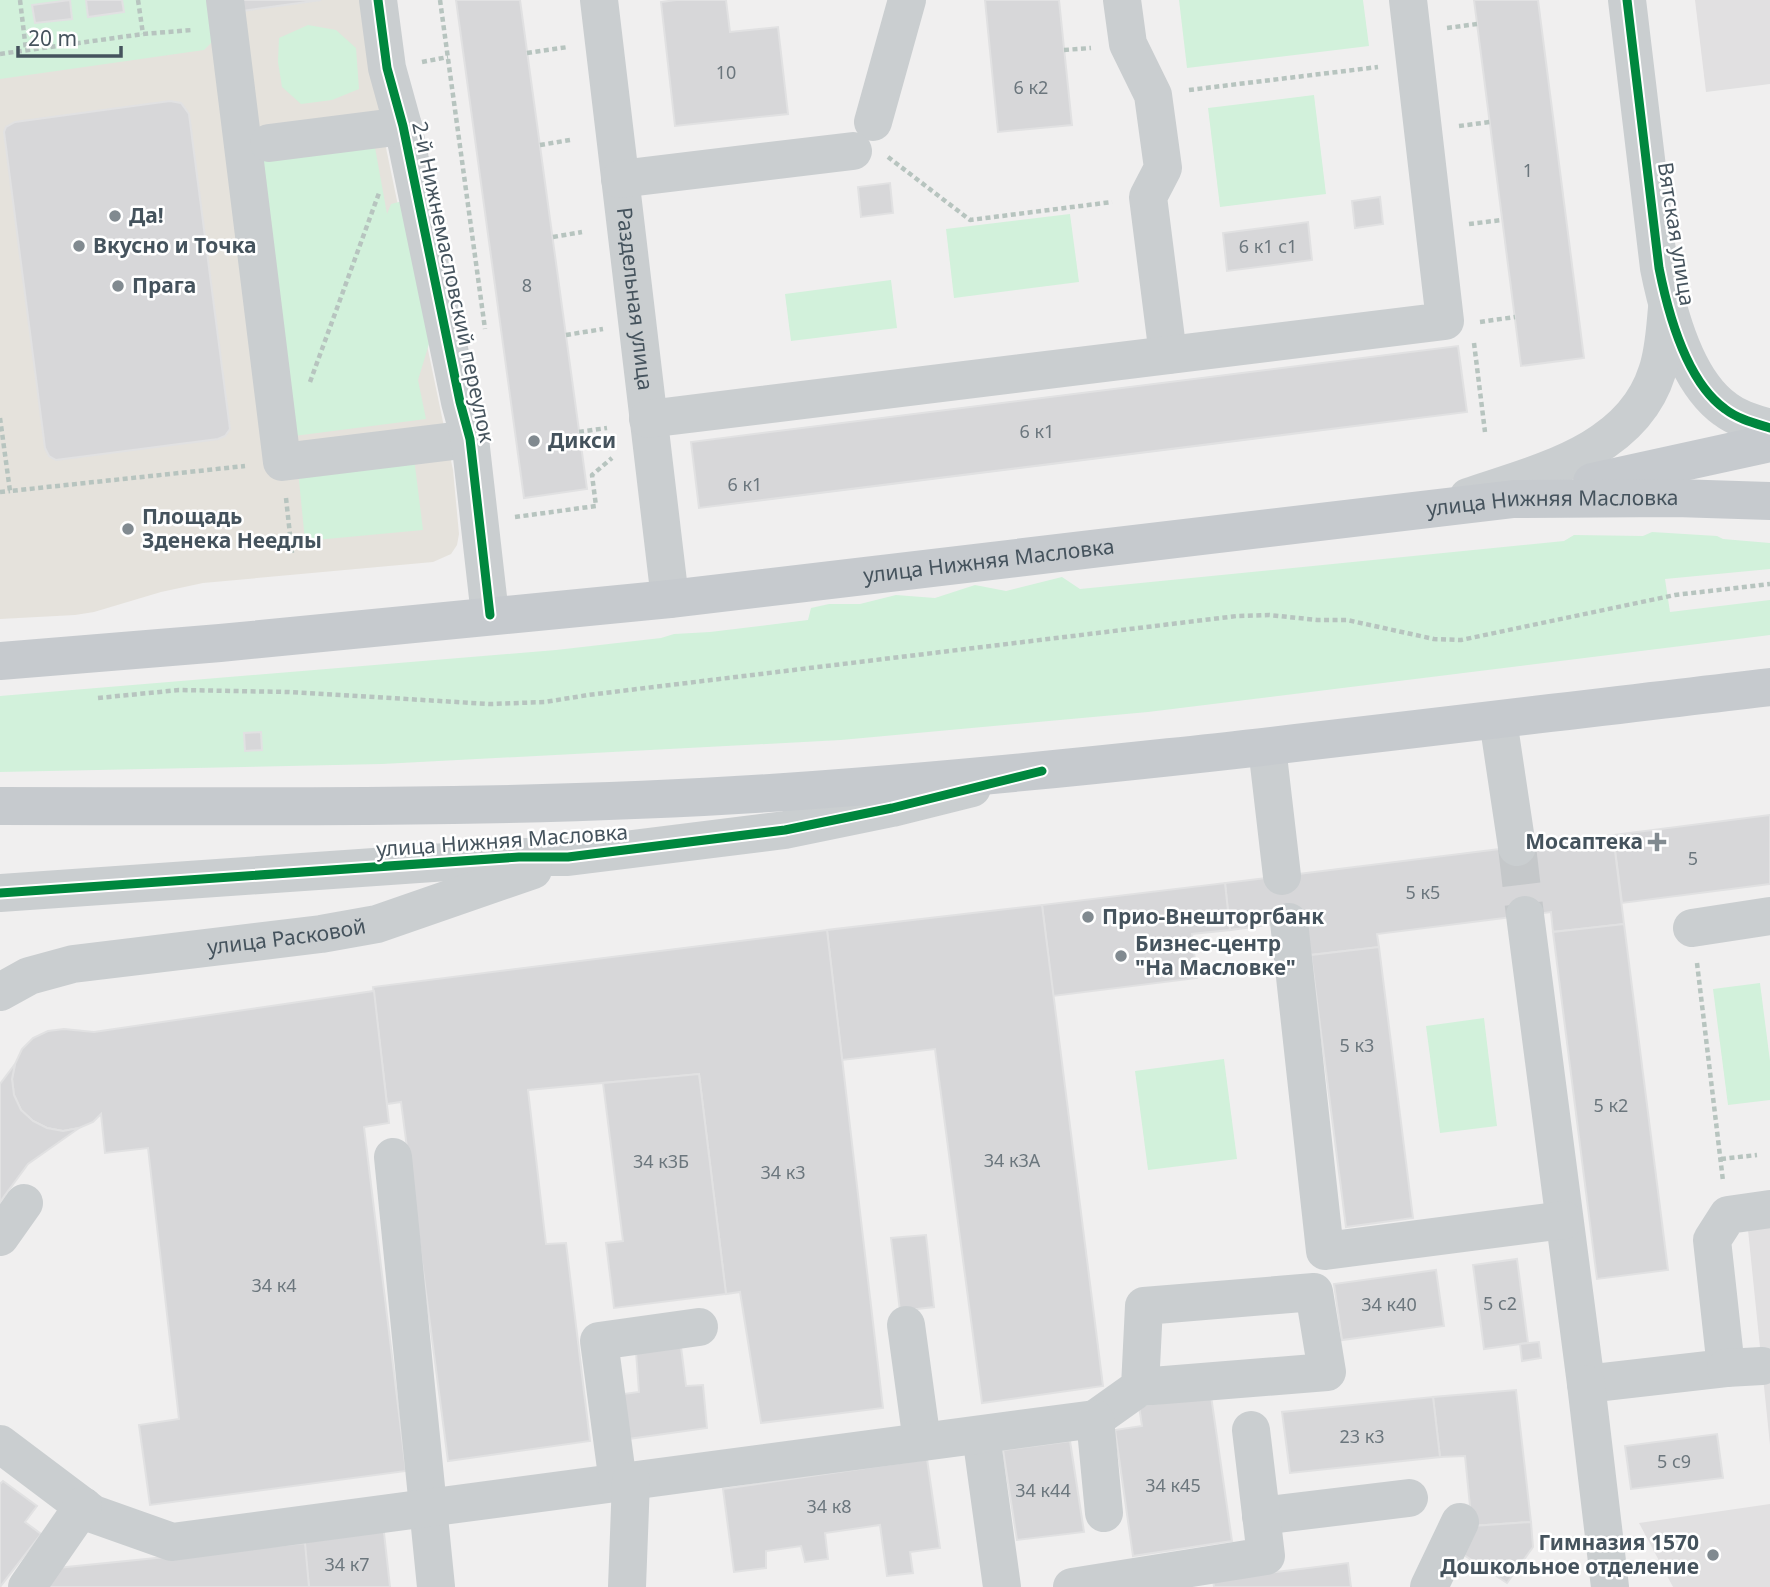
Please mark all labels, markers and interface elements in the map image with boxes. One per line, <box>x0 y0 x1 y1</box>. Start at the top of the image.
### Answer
scale bar <box>18 14 121 58</box>
text: 20 m <box>28 24 77 52</box>
house number: 10 <box>716 60 736 84</box>
house number: 6 к2 <box>1014 75 1048 99</box>
street label: 2-й Нижнемасловский переулок <box>406 119 502 445</box>
house number: 1 <box>1523 158 1533 182</box>
street label: Вятская улица <box>1652 160 1702 308</box>
place label: Да! <box>129 201 164 229</box>
street label: Раздельная улица <box>611 206 660 392</box>
marker: Да! <box>107 208 123 224</box>
place label: Вкусно и Точка <box>93 231 257 259</box>
house number: 6 к1 с1 <box>1239 234 1297 258</box>
marker: Вкусно и Точка <box>71 238 87 254</box>
place label: Прага <box>132 271 196 299</box>
house number: 8 <box>522 273 532 297</box>
marker: Прага <box>110 278 126 294</box>
house number: 6 к1 <box>1020 419 1054 443</box>
place label: Дикси <box>548 426 616 454</box>
marker: Дикси <box>526 433 542 449</box>
house number: 6 к1 <box>728 472 762 496</box>
street label: улица Нижняя Масловка <box>1425 483 1679 522</box>
place label: Площадь Зденека Неедлы <box>142 502 322 554</box>
marker: Площадь Зденека Неедлы <box>120 521 136 537</box>
street label: улица Нижняя Масловка <box>862 531 1116 589</box>
street label: улица Нижняя Масловка <box>375 817 629 863</box>
place label: Мосаптека <box>1525 827 1643 855</box>
marker: Мосаптека <box>1649 834 1665 850</box>
house number: 5 <box>1688 846 1698 870</box>
house number: 5 к5 <box>1406 880 1440 904</box>
place label: Прио-Внешторгбанк <box>1102 902 1324 930</box>
marker: Прио-Внешторгбанк <box>1080 909 1096 925</box>
street label: улица Расковой <box>206 911 368 961</box>
place label: Бизнес-центр "На Масловке" <box>1135 929 1296 981</box>
marker: Бизнес-центр "На Масловке" <box>1113 948 1129 964</box>
house number: 5 к3 <box>1340 1033 1374 1057</box>
house number: 5 к2 <box>1594 1093 1628 1117</box>
house number: 34 к3А <box>984 1148 1041 1172</box>
house number: 34 к3Б <box>633 1149 689 1173</box>
house number: 34 к3 <box>760 1160 806 1184</box>
house number: 34 к4 <box>251 1273 297 1297</box>
house number: 5 с2 <box>1483 1291 1517 1315</box>
house number: 34 к40 <box>1361 1292 1417 1316</box>
house number: 23 к3 <box>1339 1424 1385 1448</box>
house number: 5 с9 <box>1657 1449 1691 1473</box>
house number: 34 к45 <box>1145 1473 1201 1497</box>
house number: 34 к44 <box>1015 1478 1071 1502</box>
house number: 34 к8 <box>806 1494 852 1518</box>
place label: Гимназия 1570 Дошкольное отделение <box>1440 1528 1699 1580</box>
marker: Гимназия 1570 Дошкольное отделение <box>1705 1547 1721 1563</box>
house number: 34 к7 <box>324 1552 370 1576</box>

